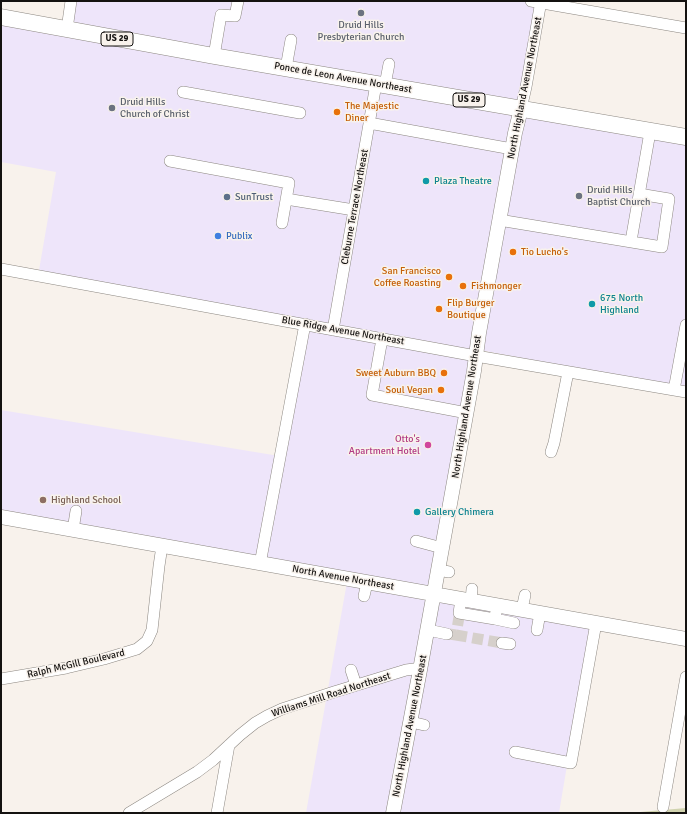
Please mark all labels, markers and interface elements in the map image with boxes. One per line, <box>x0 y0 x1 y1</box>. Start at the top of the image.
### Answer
marker: Druid Hills Presbyterian Church <box>356 8 366 18</box>
street label: North Highland Avenue Northeast <box>505 16 545 160</box>
place label: Druid Hills Presbyterian Church <box>318 19 404 42</box>
road number: US 29 <box>101 32 133 46</box>
street label: Ponce de Leon Avenue Northeast <box>273 60 413 96</box>
road number: US 29 <box>453 93 485 107</box>
place label: Druid Hills Church of Christ <box>120 96 189 120</box>
place label: The Majestic Diner <box>345 100 399 124</box>
marker: Druid Hills Church of Christ <box>107 103 117 113</box>
marker: The Majestic Diner <box>332 107 342 117</box>
street label: Cleburne Terrace Northeast <box>339 148 371 266</box>
place label: Plaza Theatre <box>434 175 492 187</box>
marker: Plaza Theatre <box>421 176 431 186</box>
place label: Druid Hills Baptist Church <box>587 184 650 208</box>
place label: SunTrust <box>235 191 273 203</box>
marker: Druid Hills Baptist Church <box>574 191 584 201</box>
marker: SunTrust <box>222 192 232 202</box>
place label: Publix <box>226 230 252 242</box>
marker: Publix <box>213 231 223 241</box>
place label: Tio Lucho's <box>521 246 568 258</box>
marker: Tio Lucho's <box>508 247 518 257</box>
place label: San Francisco Coffee Roasting <box>374 265 441 288</box>
marker: San Francisco Coffee Roasting <box>444 272 454 282</box>
place label: Fishmonger <box>471 280 521 292</box>
marker: Fishmonger <box>458 281 468 291</box>
place label: 675 North Highland <box>600 292 643 316</box>
place label: Flip Burger Boutique <box>447 297 494 320</box>
marker: 675 North Highland <box>587 299 597 309</box>
marker: Flip Burger Boutique <box>434 304 444 314</box>
street label: Blue Ridge Avenue Northeast <box>281 314 405 348</box>
street label: North Highland Avenue Northeast <box>450 335 484 479</box>
place label: Sweet Auburn BBQ <box>356 367 436 379</box>
marker: Sweet Auburn BBQ <box>439 368 449 378</box>
place label: Soul Vegan <box>386 384 433 396</box>
marker: Soul Vegan <box>436 385 446 395</box>
place label: Otto's Apartment Hotel <box>349 433 420 456</box>
marker: Otto's Apartment Hotel <box>423 440 433 450</box>
place label: Highland School <box>51 494 121 506</box>
marker: Highland School <box>38 495 48 505</box>
place label: Gallery Chimera <box>425 506 494 518</box>
marker: Gallery Chimera <box>412 507 422 517</box>
street label: North Avenue Northeast <box>291 563 395 593</box>
street label: Ralph McGill Boulevard <box>26 647 126 681</box>
street label: North Highland Avenue Northeast <box>390 654 430 798</box>
street label: Williams Mill Road Northeast <box>270 670 392 720</box>

